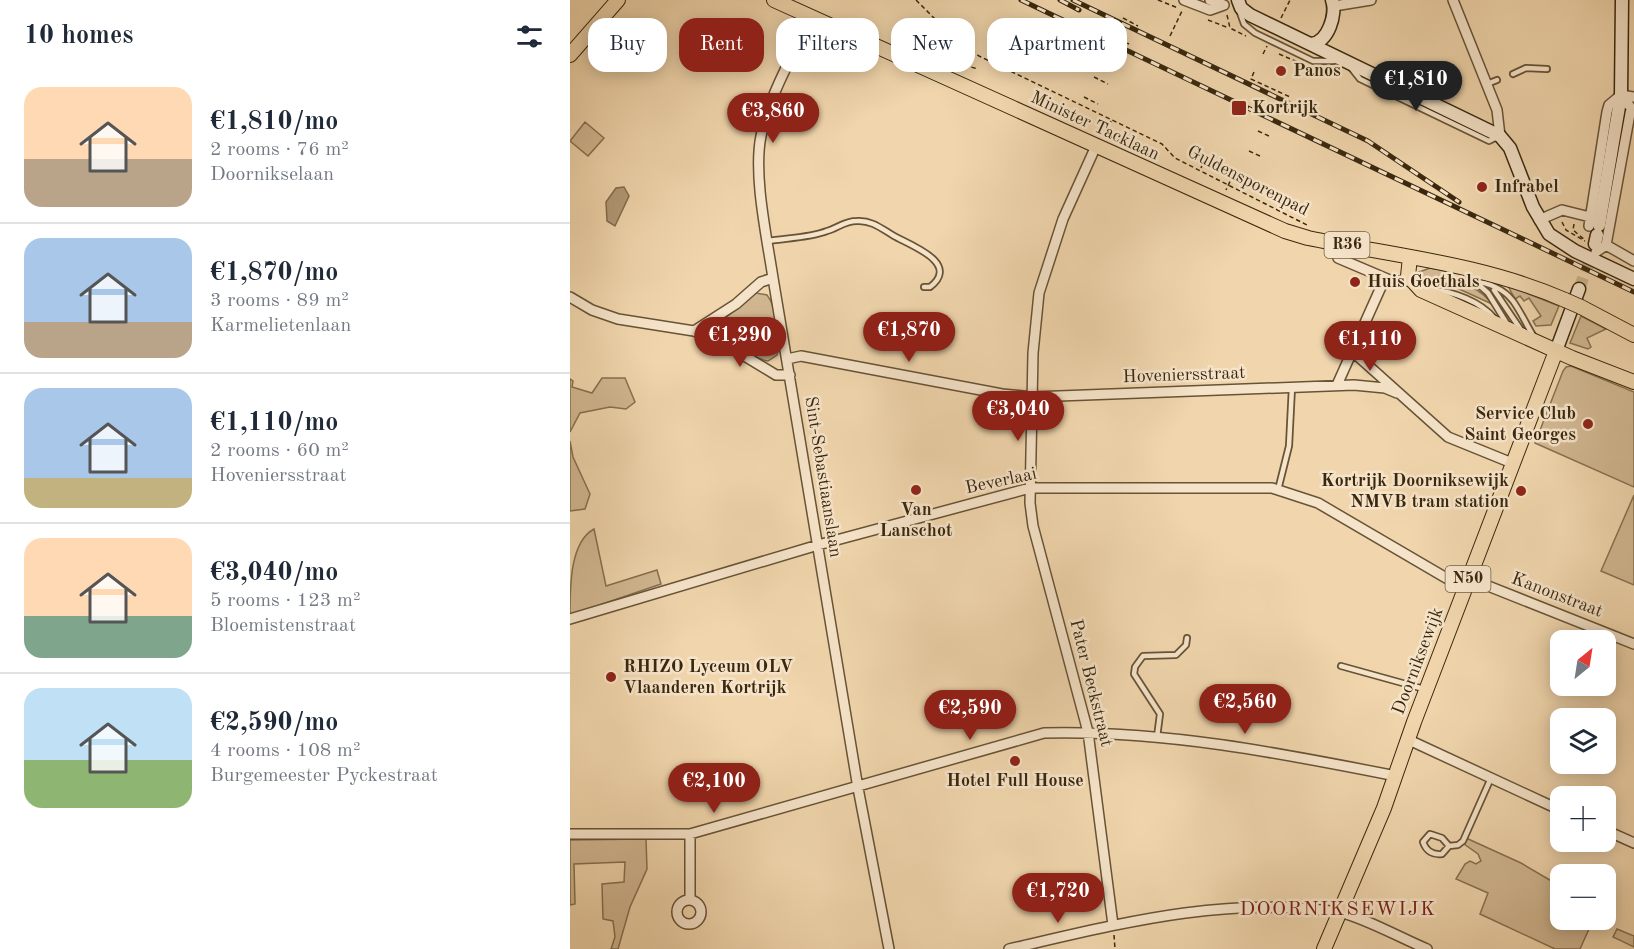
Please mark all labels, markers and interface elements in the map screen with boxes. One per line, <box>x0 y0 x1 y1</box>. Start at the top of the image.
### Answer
chip: Buy <box>588 18 667 72</box>
chip: Rent <box>679 18 764 72</box>
chip: Filters <box>776 18 879 72</box>
chip: New <box>891 18 975 72</box>
chip: Apartment <box>987 18 1127 72</box>
icon: filters <box>513 20 546 53</box>
text: 10 homes <box>24 23 133 49</box>
pin: €1,810 <box>1367 61 1465 112</box>
place label: Panos <box>1293 62 1341 80</box>
marker: Panos <box>1274 64 1288 78</box>
text: €1,810 <box>1384 70 1448 90</box>
street label: Minister Tacklaan <box>1028 88 1162 164</box>
pin: €3,860 <box>724 93 822 144</box>
marker: Kortrijk <box>1230 99 1248 117</box>
place label: Kortrijk <box>1252 99 1318 117</box>
text: €3,860 <box>741 102 805 122</box>
text: €1,810/mo <box>210 109 338 135</box>
icon: home <box>72 111 144 183</box>
text: 2 rooms · 76 m² <box>210 140 349 160</box>
street label: Guldensporenpad <box>1184 143 1312 219</box>
text: Doornikselaan <box>210 165 334 185</box>
place label: Infrabel <box>1494 178 1559 196</box>
marker: Infrabel <box>1475 180 1489 194</box>
road number: R36 <box>1324 232 1370 258</box>
text: €1,870/mo <box>210 260 338 286</box>
icon: home <box>72 262 144 334</box>
place label: Huis Goethals <box>1367 273 1480 291</box>
marker: Huis Goethals <box>1348 275 1362 289</box>
text: 3 rooms · 89 m² <box>210 291 349 311</box>
pin: €1,870 <box>860 312 958 363</box>
text: Karmelietenlaan <box>210 316 351 336</box>
pin: €1,290 <box>691 317 789 368</box>
text: €1,870 <box>877 321 941 341</box>
pin: €1,110 <box>1321 321 1419 372</box>
text: €1,290 <box>708 326 772 346</box>
text: €1,110 <box>1338 330 1402 350</box>
street label: Hoveniersstraat <box>1122 364 1246 386</box>
pin: €3,040 <box>969 391 1067 442</box>
street label: Sint-Sebastiaanslaan <box>801 395 845 559</box>
text: €3,040 <box>986 400 1050 420</box>
place label: Service Club Saint Georges <box>1464 405 1576 444</box>
text: €1,110/mo <box>210 410 338 436</box>
icon: home <box>72 412 144 484</box>
marker: Service Club Saint Georges <box>1581 417 1595 431</box>
text: 2 rooms · 60 m² <box>210 441 349 461</box>
street label: Beverlaai <box>964 465 1038 497</box>
text: Hoveniersstraat <box>210 466 347 486</box>
place label: Kortrijk Doorniksewijk NMVB tram station <box>1321 472 1509 511</box>
marker: Van Lanschot <box>909 483 923 497</box>
marker: Kortrijk Doorniksewijk NMVB tram station <box>1514 484 1528 498</box>
place label: Van Lanschot <box>879 501 953 540</box>
text: €3,040/mo <box>210 560 338 586</box>
icon: home <box>72 562 144 634</box>
road number: N50 <box>1446 566 1490 592</box>
street label: Kanonstraat <box>1509 569 1605 621</box>
text: 5 rooms · 123 m² <box>210 591 360 611</box>
street label: Doorniksewijk <box>1389 605 1447 717</box>
text: Bloemistenstraat <box>210 616 356 636</box>
street label: Pater Beckstraat <box>1066 617 1116 749</box>
north arrow <box>1550 630 1616 696</box>
map controls <box>1550 630 1616 930</box>
place label: RHIZO Lyceum OLV Vlaanderen Kortrijk <box>623 658 793 697</box>
marker: RHIZO Lyceum OLV Vlaanderen Kortrijk <box>604 670 618 684</box>
pin: €2,560 <box>1196 684 1294 735</box>
pin: €2,590 <box>921 690 1019 741</box>
text: €2,560 <box>1213 693 1277 713</box>
text: €2,590 <box>938 699 1002 719</box>
button: layers <box>1550 708 1616 774</box>
text: €2,590/mo <box>210 710 338 736</box>
icon: home <box>72 712 144 784</box>
text: 4 rooms · 108 m² <box>210 741 360 761</box>
marker: Hotel Full House <box>1008 754 1022 768</box>
pin: €2,100 <box>665 763 763 814</box>
text: Burgemeester Pyckestraat <box>210 766 438 786</box>
text: €2,100 <box>682 772 746 792</box>
place label: Hotel Full House <box>946 772 1084 790</box>
button: + <box>1550 786 1616 852</box>
button: − <box>1550 864 1616 930</box>
pin: €1,720 <box>1009 873 1107 924</box>
text: €1,720 <box>1026 882 1090 902</box>
district label: DOORNIKSEWIJK <box>1239 900 1437 920</box>

